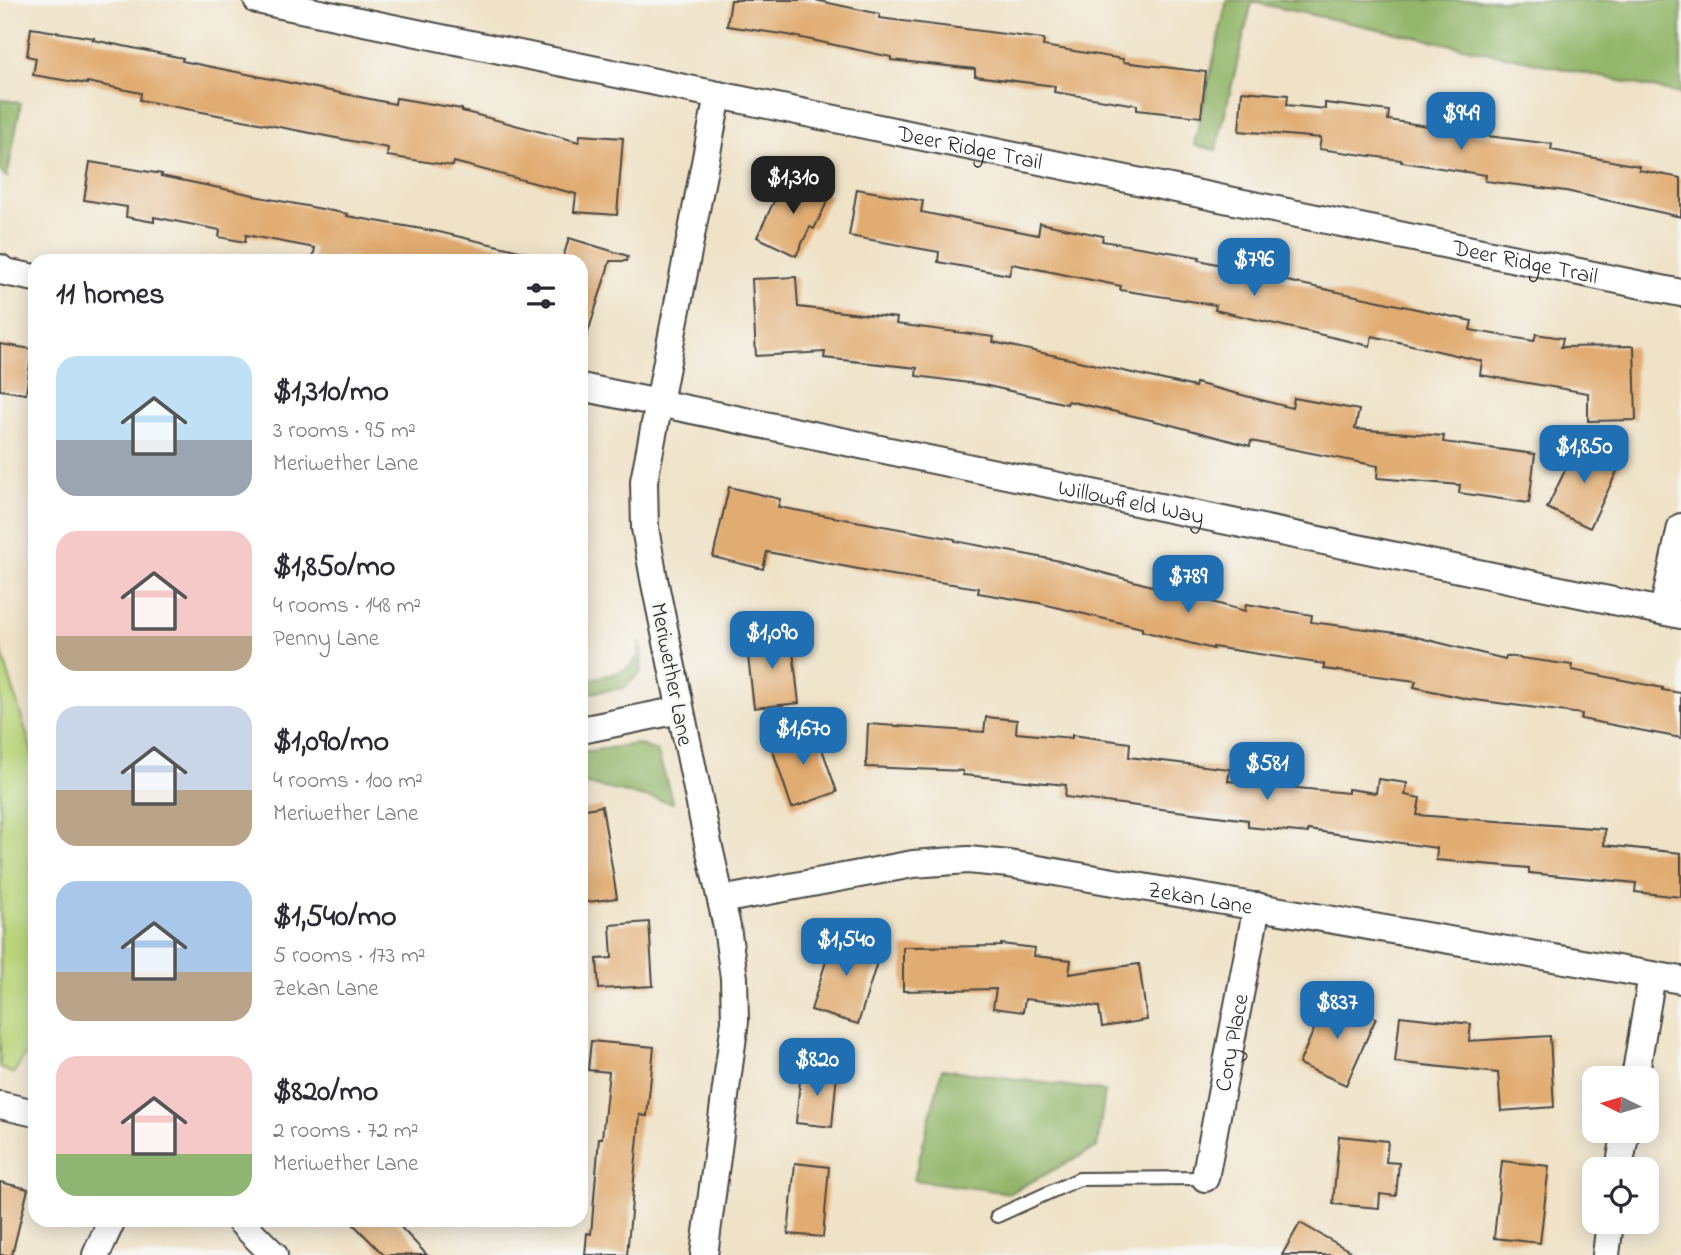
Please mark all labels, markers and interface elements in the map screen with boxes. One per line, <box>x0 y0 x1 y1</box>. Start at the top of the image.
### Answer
pin: $949 <box>1420 92 1502 152</box>
text: $949 <box>1442 98 1480 131</box>
street label: Deer Ridge Trail <box>893 118 1045 180</box>
pin: $1,310 <box>736 156 850 216</box>
text: $1,310 <box>767 162 819 195</box>
street label: Deer Ridge Trail <box>1448 232 1600 294</box>
pin: $796 <box>1213 238 1295 298</box>
text: $796 <box>1234 244 1274 277</box>
text: 11 homes <box>56 274 164 318</box>
icon: filters <box>522 277 560 315</box>
text: $1,310/mo <box>273 371 389 415</box>
icon: home <box>112 384 196 468</box>
text: 3 rooms · 95 m² <box>273 415 416 448</box>
pin: $1,850 <box>1527 426 1641 485</box>
text: $1,850 <box>1556 431 1612 464</box>
text: Meriwether Lane <box>273 448 418 481</box>
street label: Willowfield Way <box>1055 472 1207 537</box>
text: $1,850/mo <box>273 546 395 590</box>
pin: $789 <box>1147 556 1229 615</box>
icon: home <box>112 559 196 643</box>
text: $789 <box>1169 561 1207 594</box>
text: 4 rooms · 148 m² <box>273 590 421 623</box>
street label: Meriwether Lane <box>640 600 701 750</box>
pin: $1,090 <box>715 612 829 671</box>
text: $1,090 <box>746 617 798 650</box>
text: Penny Lane <box>273 623 379 656</box>
pin: $1,670 <box>746 708 860 767</box>
text: $1,670 <box>776 713 830 746</box>
text: $1,090/mo <box>273 721 389 765</box>
icon: home <box>112 734 196 818</box>
pin: $581 <box>1226 742 1308 802</box>
text: $581 <box>1245 748 1289 781</box>
text: 4 rooms · 100 m² <box>273 765 423 798</box>
text: Meriwether Lane <box>273 798 418 831</box>
street label: Zekan Lane <box>1145 874 1256 925</box>
text: $1,540/mo <box>273 896 397 940</box>
icon: home <box>112 909 196 993</box>
pin: $1,540 <box>789 918 903 978</box>
text: $1,540 <box>817 924 875 957</box>
text: 5 rooms · 173 m² <box>273 940 426 973</box>
text: Zekan Lane <box>273 973 379 1006</box>
pin: $837 <box>1296 982 1378 1041</box>
text: $837 <box>1316 987 1358 1020</box>
street label: Cory Place <box>1208 991 1259 1095</box>
pin: $820 <box>776 1038 858 1098</box>
text: $820 <box>795 1044 839 1077</box>
north arrow <box>1582 1066 1659 1143</box>
map controls <box>1582 1066 1659 1234</box>
text: $820/mo <box>273 1071 378 1115</box>
icon: home <box>112 1084 196 1168</box>
text: 2 rooms · 72 m² <box>273 1115 419 1148</box>
text: Meriwether Lane <box>273 1148 418 1181</box>
button: locate <box>1582 1157 1659 1234</box>

